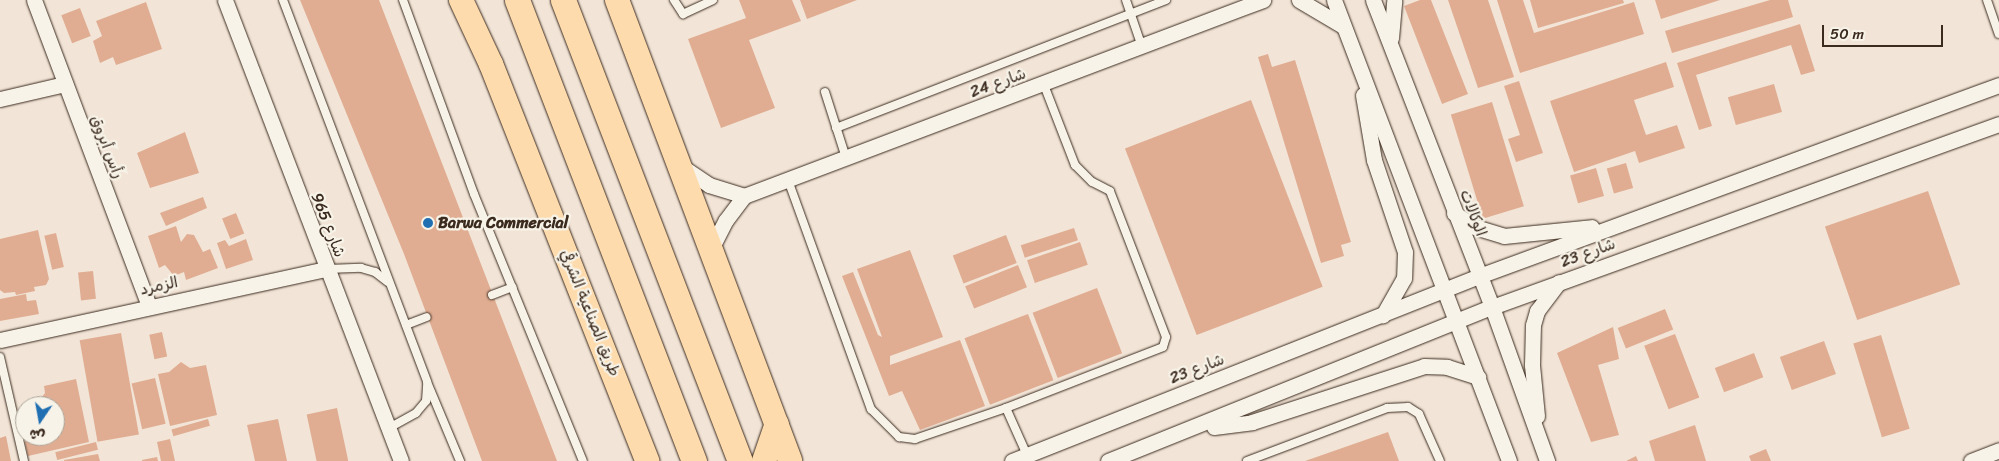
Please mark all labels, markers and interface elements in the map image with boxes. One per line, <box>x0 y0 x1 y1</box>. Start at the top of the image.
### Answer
scale bar <box>1824 15 1945 47</box>
text: 50 m <box>1830 21 1864 47</box>
street label: شارع 24 <box>967 64 1029 102</box>
street label: رأس أبروق <box>86 113 128 181</box>
street label: الوكالات <box>1455 187 1491 239</box>
street label: شارع 965 <box>307 190 349 260</box>
place label: Barwa Commercial <box>438 213 568 233</box>
marker: Barwa Commercial <box>422 217 434 229</box>
street label: شارع 23 <box>1558 234 1618 272</box>
street label: طريق الصناعية الشرقي <box>556 247 624 379</box>
street label: الزمرد <box>138 273 180 299</box>
street label: شارع 23 <box>1167 350 1227 388</box>
north arrow <box>15 396 65 446</box>
text: ش <box>27 421 47 449</box>

